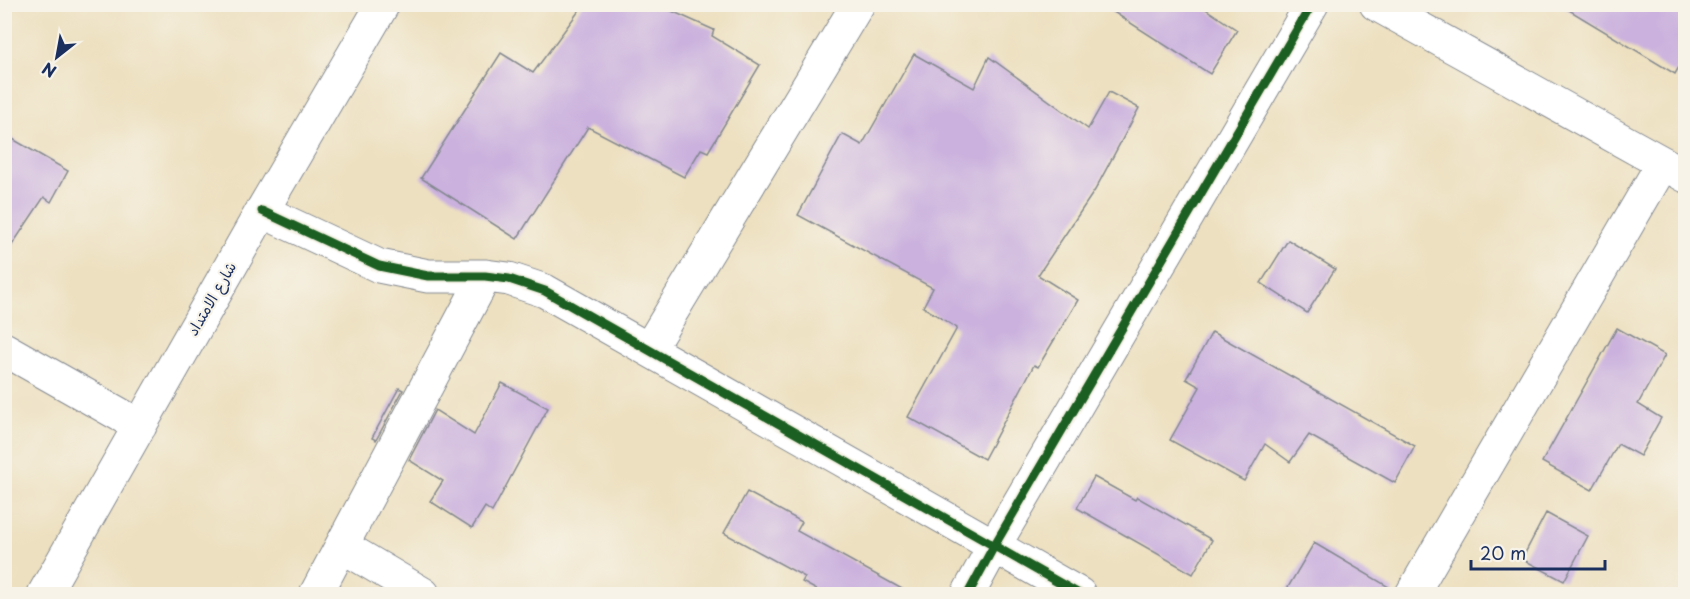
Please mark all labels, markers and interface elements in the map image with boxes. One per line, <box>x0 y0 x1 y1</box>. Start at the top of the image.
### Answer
north arrow <box>27 27 87 87</box>
text: N <box>37 57 60 84</box>
street label: شارع الامتداد <box>180 257 241 340</box>
scale bar <box>1471 533 1604 571</box>
text: 20 m <box>1480 539 1526 566</box>

